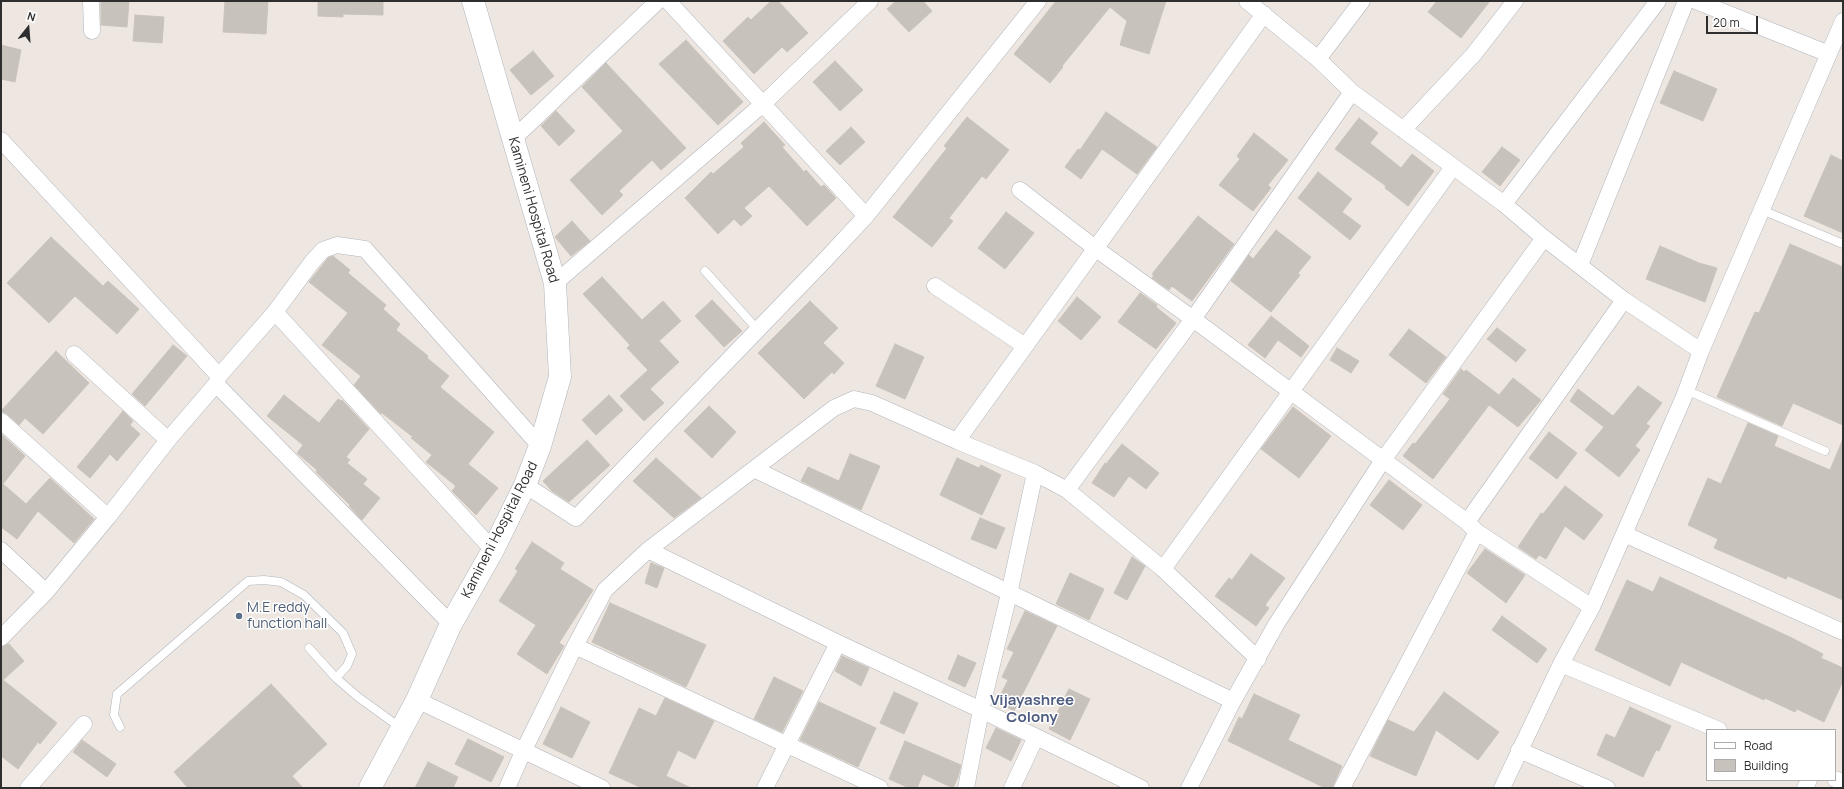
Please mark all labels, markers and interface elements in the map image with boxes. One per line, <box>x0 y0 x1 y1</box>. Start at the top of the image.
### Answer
north arrow <box>8 8 48 48</box>
text: N <box>26 8 38 24</box>
scale bar <box>1708 8 1760 34</box>
text: 20 m <box>1713 14 1740 31</box>
street label: Kamineni Hospital Road <box>504 135 562 285</box>
street label: Kamineni Hospital Road <box>458 459 542 601</box>
place label: M.E reddy function hall <box>247 600 327 632</box>
marker: M.E reddy function hall <box>234 611 244 621</box>
district label: Vijayashree Colony <box>990 692 1074 727</box>
legend <box>1706 729 1836 781</box>
text: Road <box>1744 737 1772 754</box>
text: Building <box>1744 757 1788 774</box>

